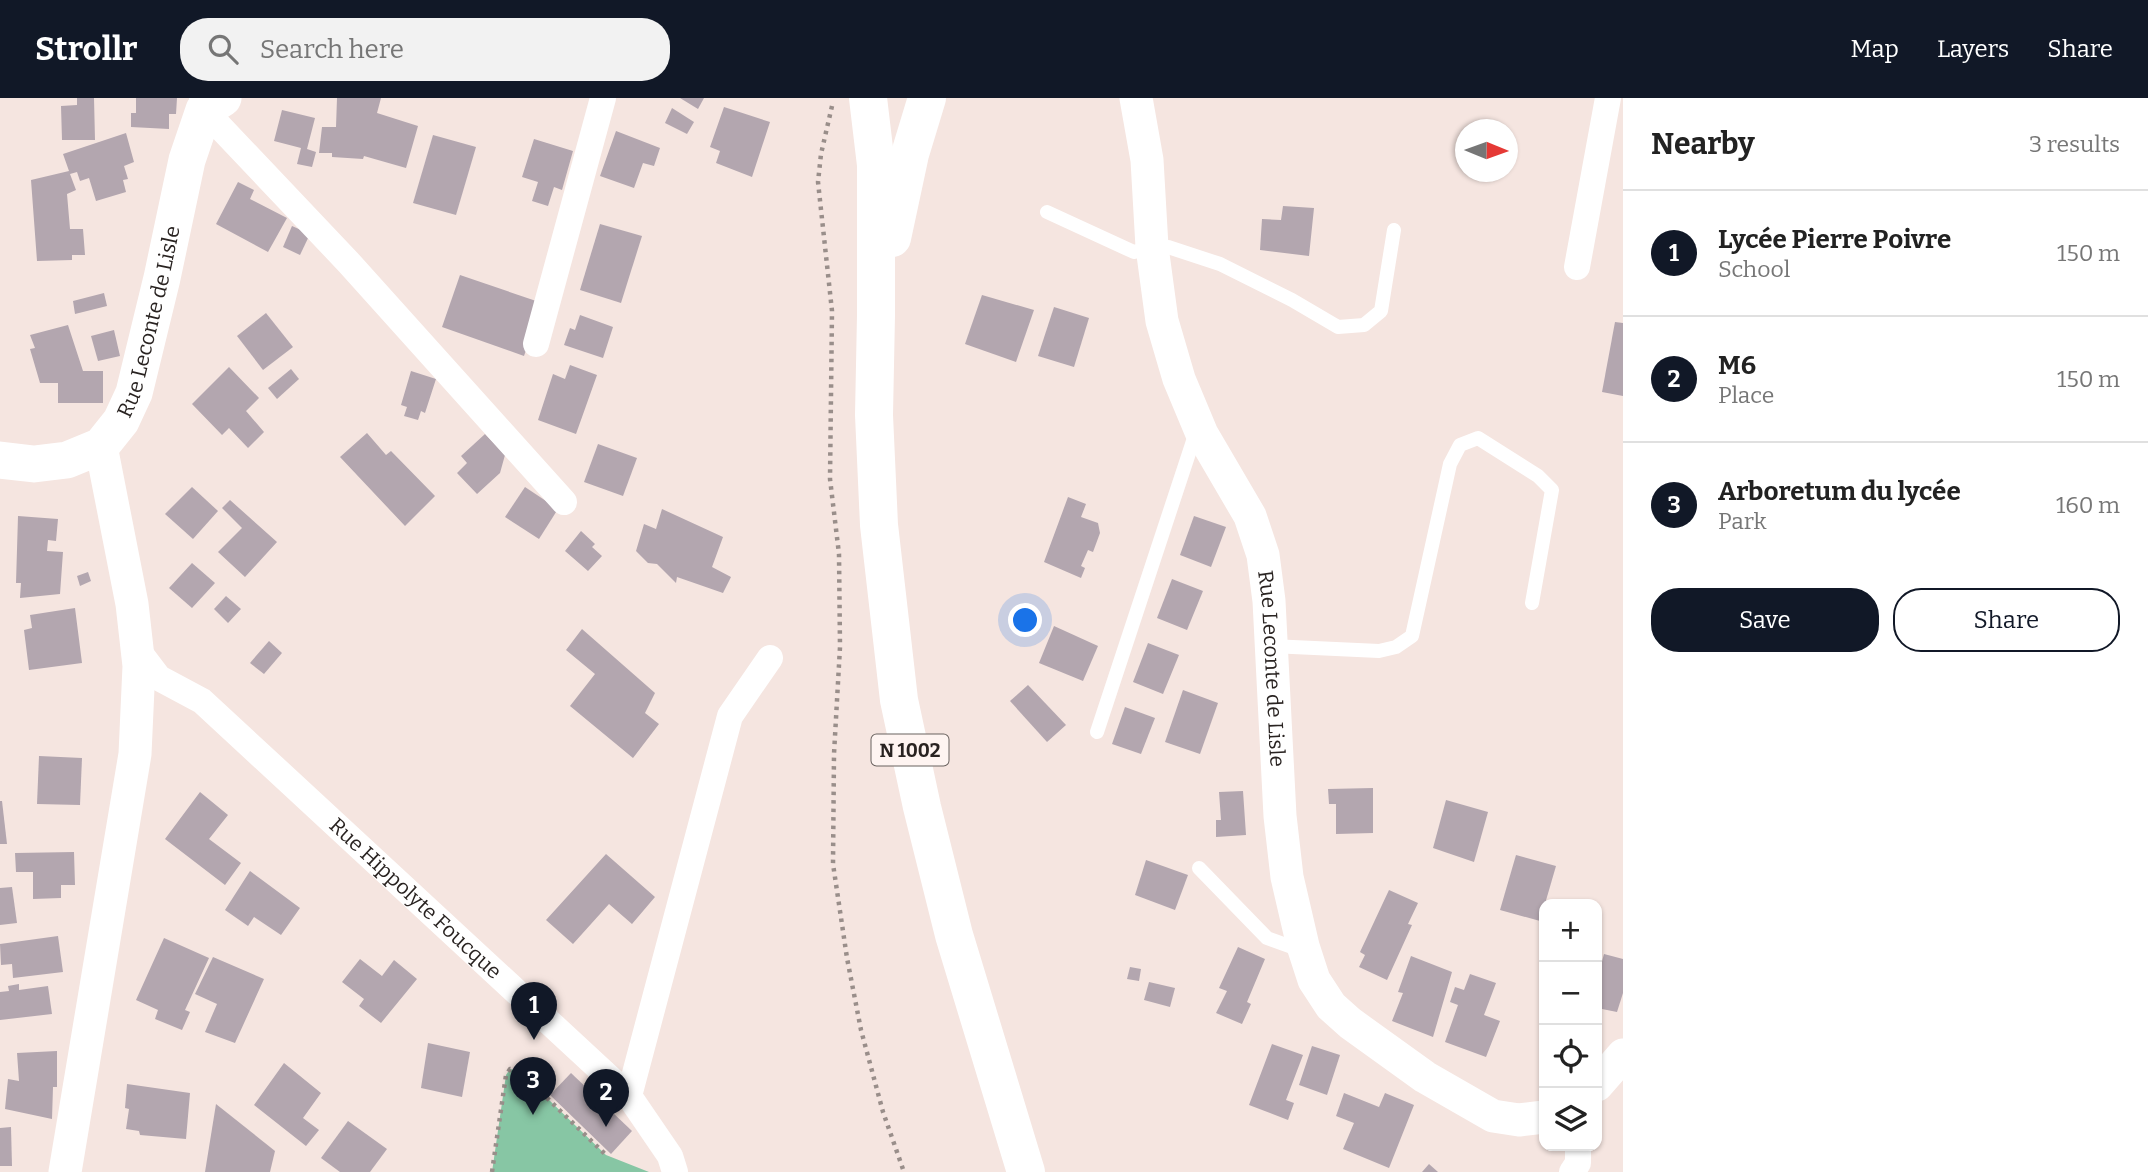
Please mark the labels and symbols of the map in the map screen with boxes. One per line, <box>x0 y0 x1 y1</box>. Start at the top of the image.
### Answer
north arrow <box>1455 119 1518 182</box>
street label: Rue Leconte de Lisle <box>111 223 186 422</box>
street label: Rue Leconte de Lisle <box>1252 569 1290 768</box>
your location <box>1008 603 1042 637</box>
road number: N 1002 <box>872 734 948 765</box>
street label: Rue Hippolyte Foucque <box>324 812 507 985</box>
pin: 1 <box>511 982 557 1040</box>
pin: 3 <box>510 1057 556 1115</box>
pin: 2 <box>583 1069 629 1127</box>

